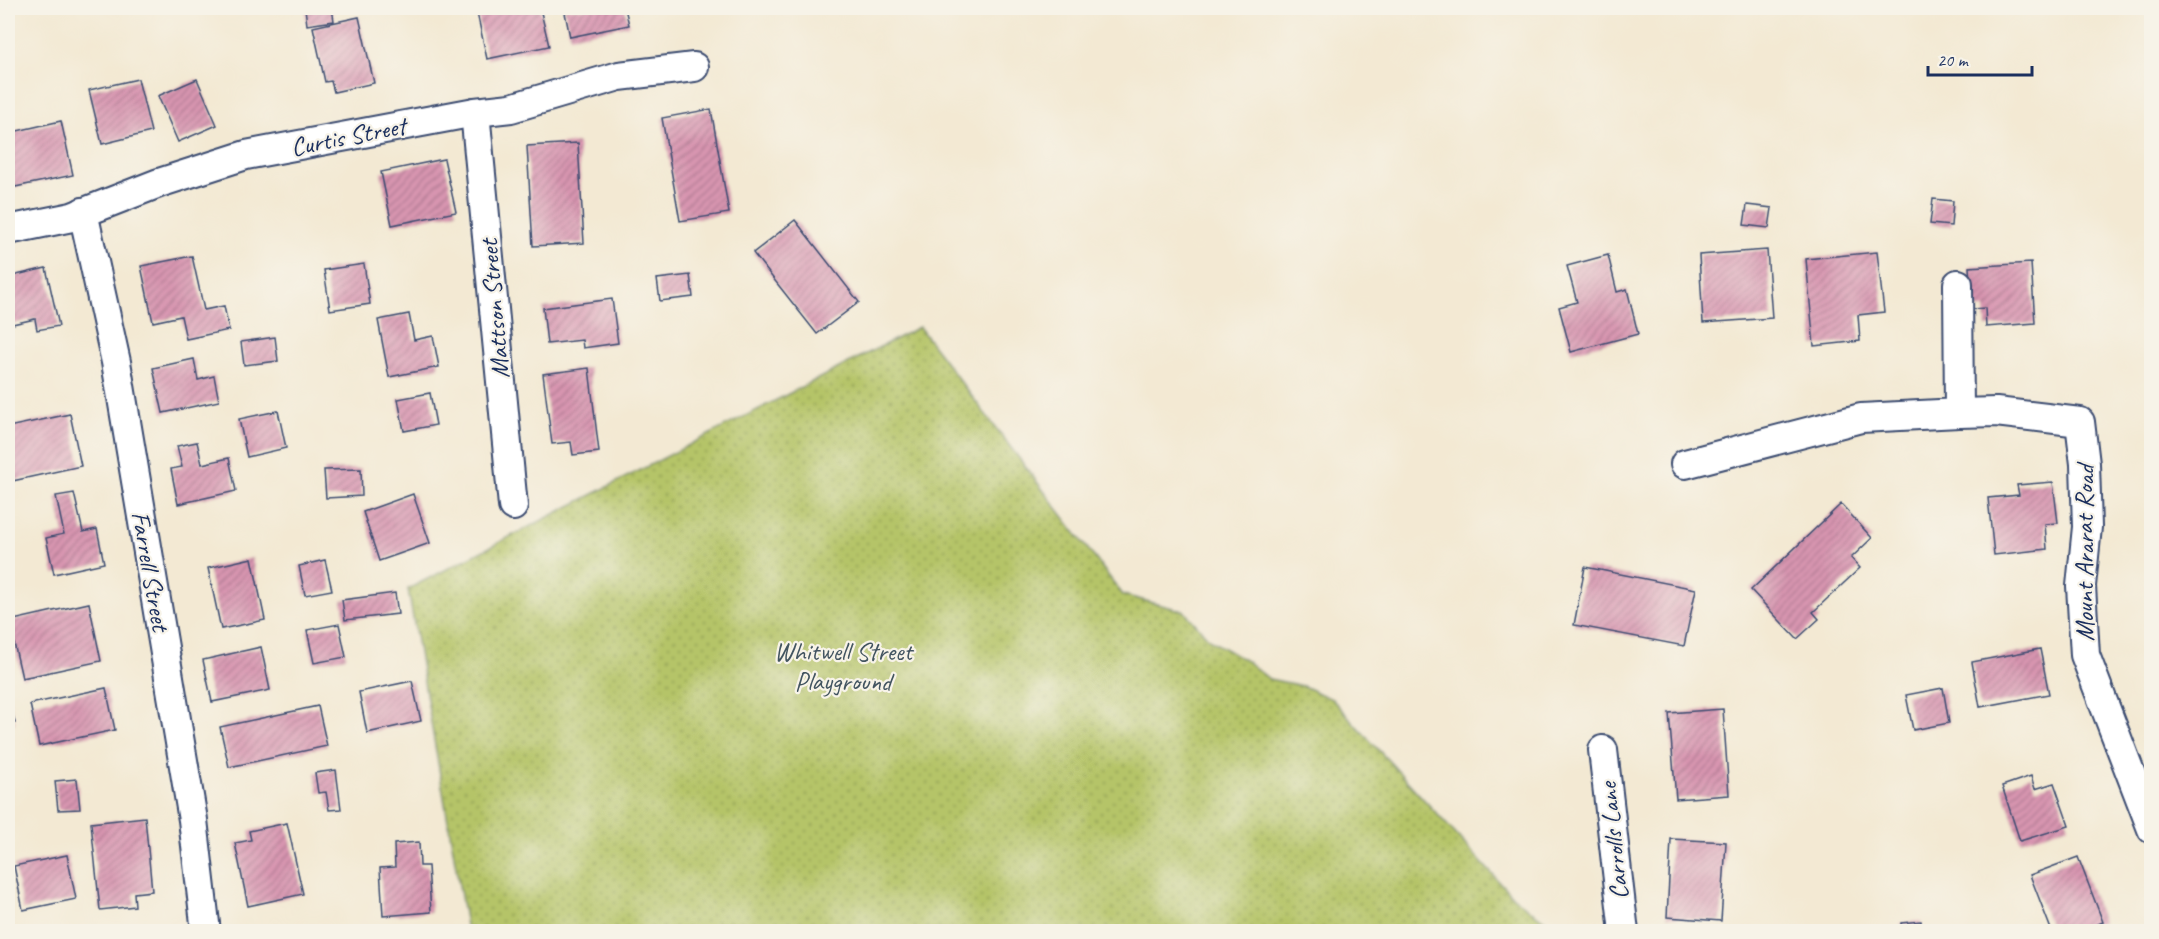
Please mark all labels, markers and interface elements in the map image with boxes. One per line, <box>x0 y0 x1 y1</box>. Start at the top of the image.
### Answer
scale bar <box>1928 39 2032 77</box>
text: 20 m <box>1937 49 1970 71</box>
street label: Curtis Street <box>288 109 412 164</box>
street label: Mattson Street <box>472 236 517 380</box>
street label: Mount Ararat Road <box>2068 461 2101 641</box>
street label: Farrell Street <box>124 509 178 636</box>
park label: Whitwell Street Playground <box>774 635 914 698</box>
street label: Carrolls Lane <box>1591 778 1636 901</box>

